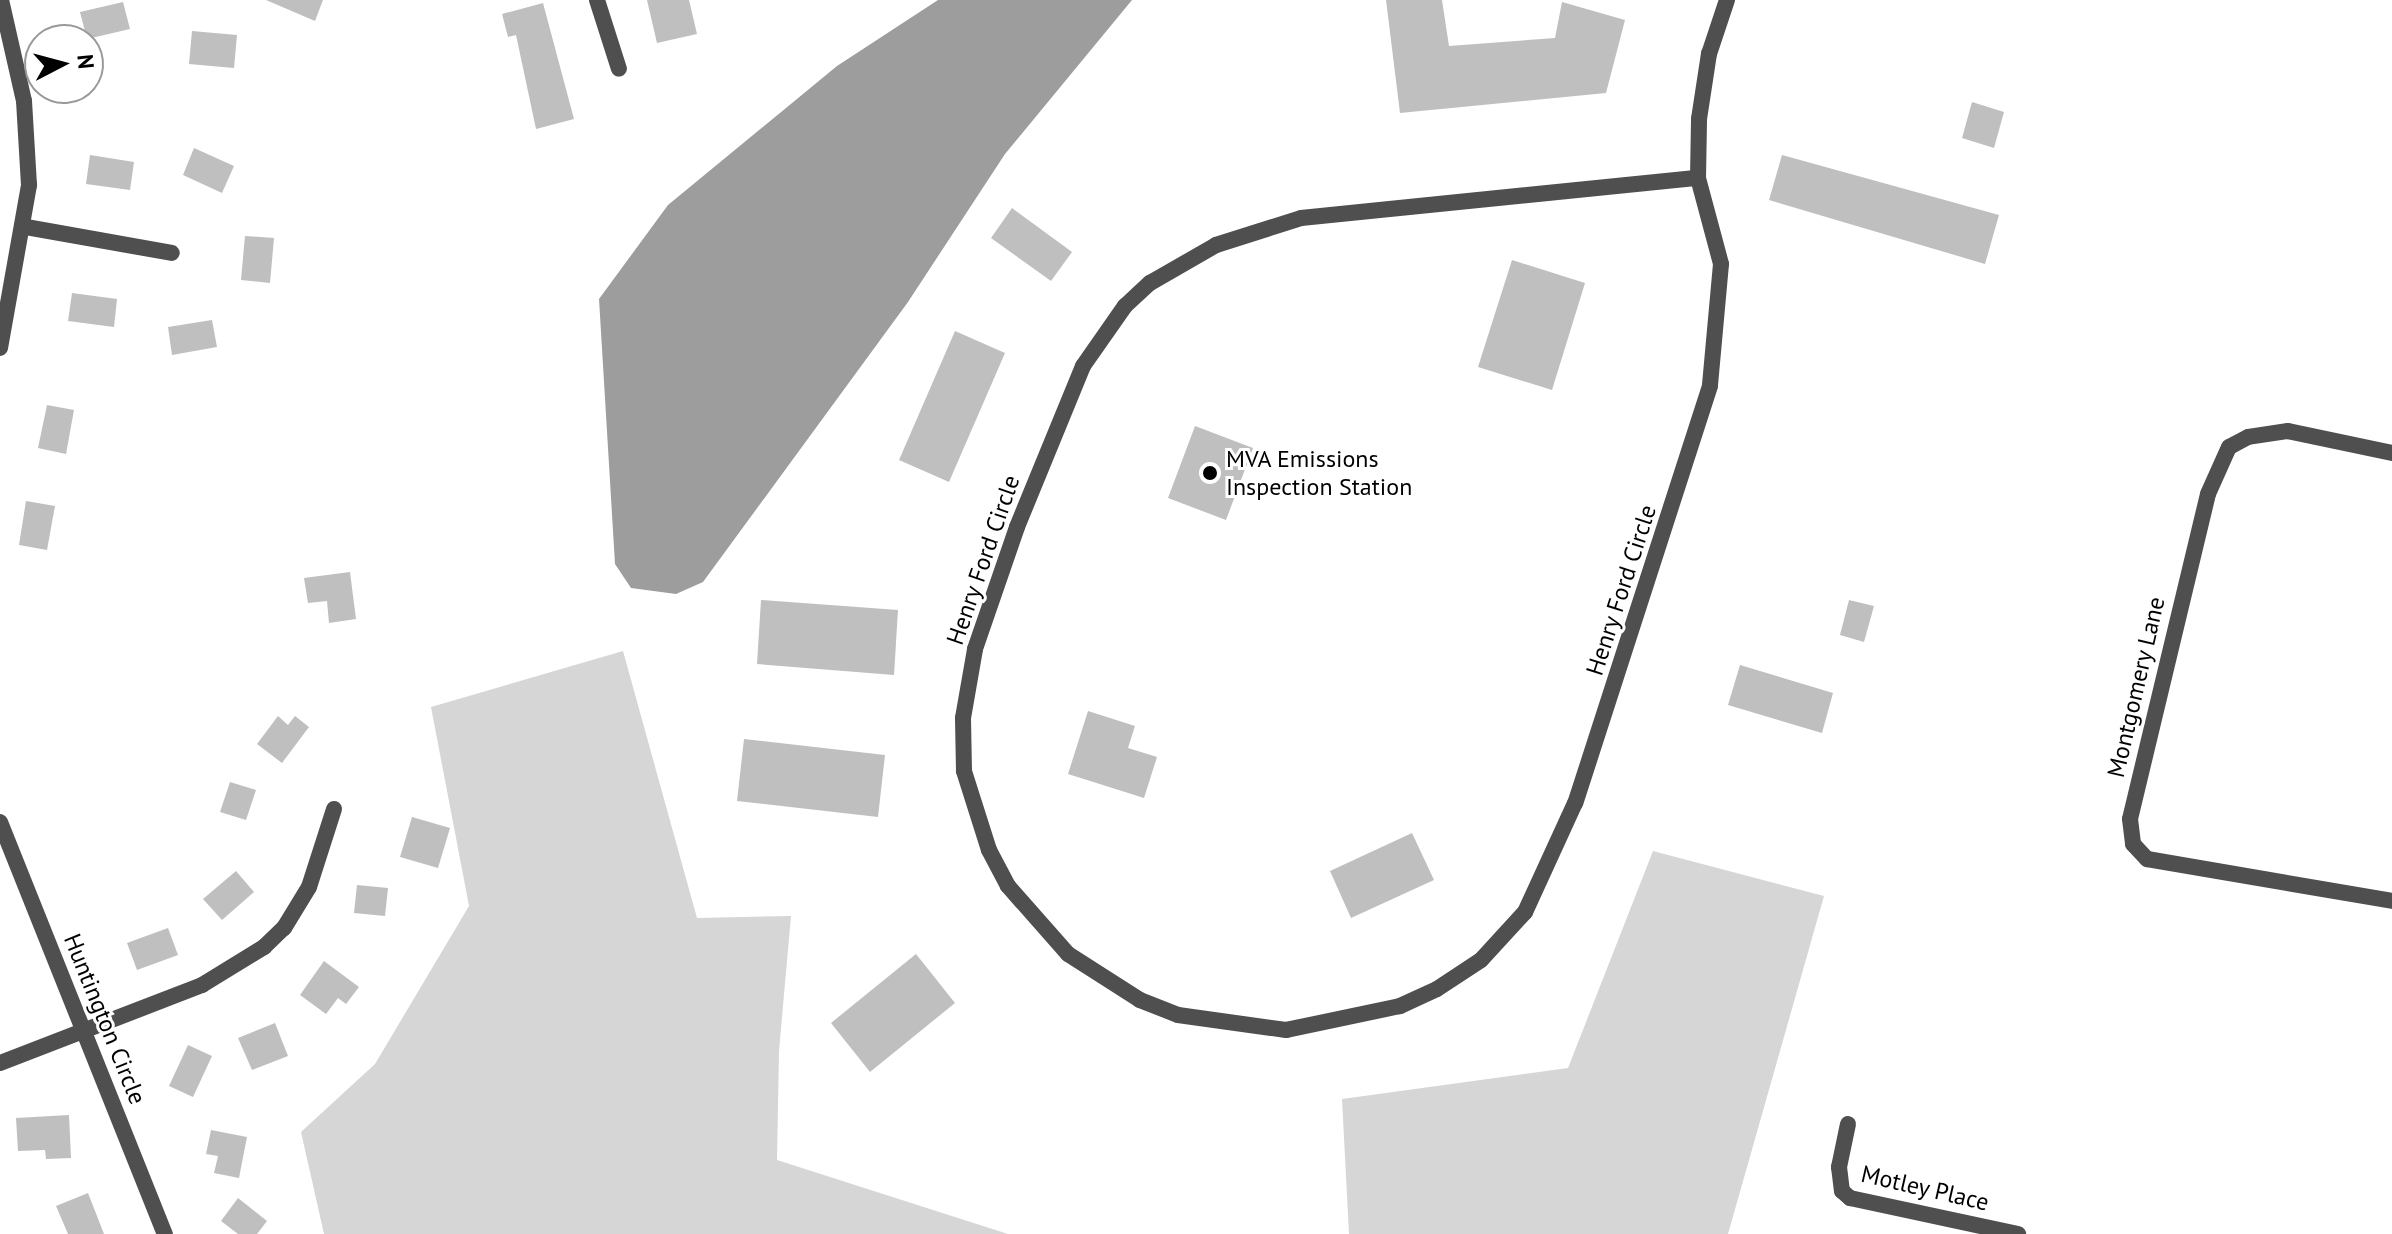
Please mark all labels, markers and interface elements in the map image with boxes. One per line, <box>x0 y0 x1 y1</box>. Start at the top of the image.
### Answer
north arrow <box>24 24 104 104</box>
text: N <box>71 53 101 70</box>
place label: MVA Emissions Inspection Station <box>1226 445 1412 501</box>
marker: MVA Emissions Inspection Station <box>1201 464 1219 482</box>
street label: Henry Ford Circle <box>940 471 1026 649</box>
street label: Henry Ford Circle <box>1580 501 1662 679</box>
street label: Montgomery Lane <box>2101 594 2171 780</box>
street label: Huntington Circle <box>58 930 152 1108</box>
street label: Motley Place <box>1858 1159 1992 1217</box>

